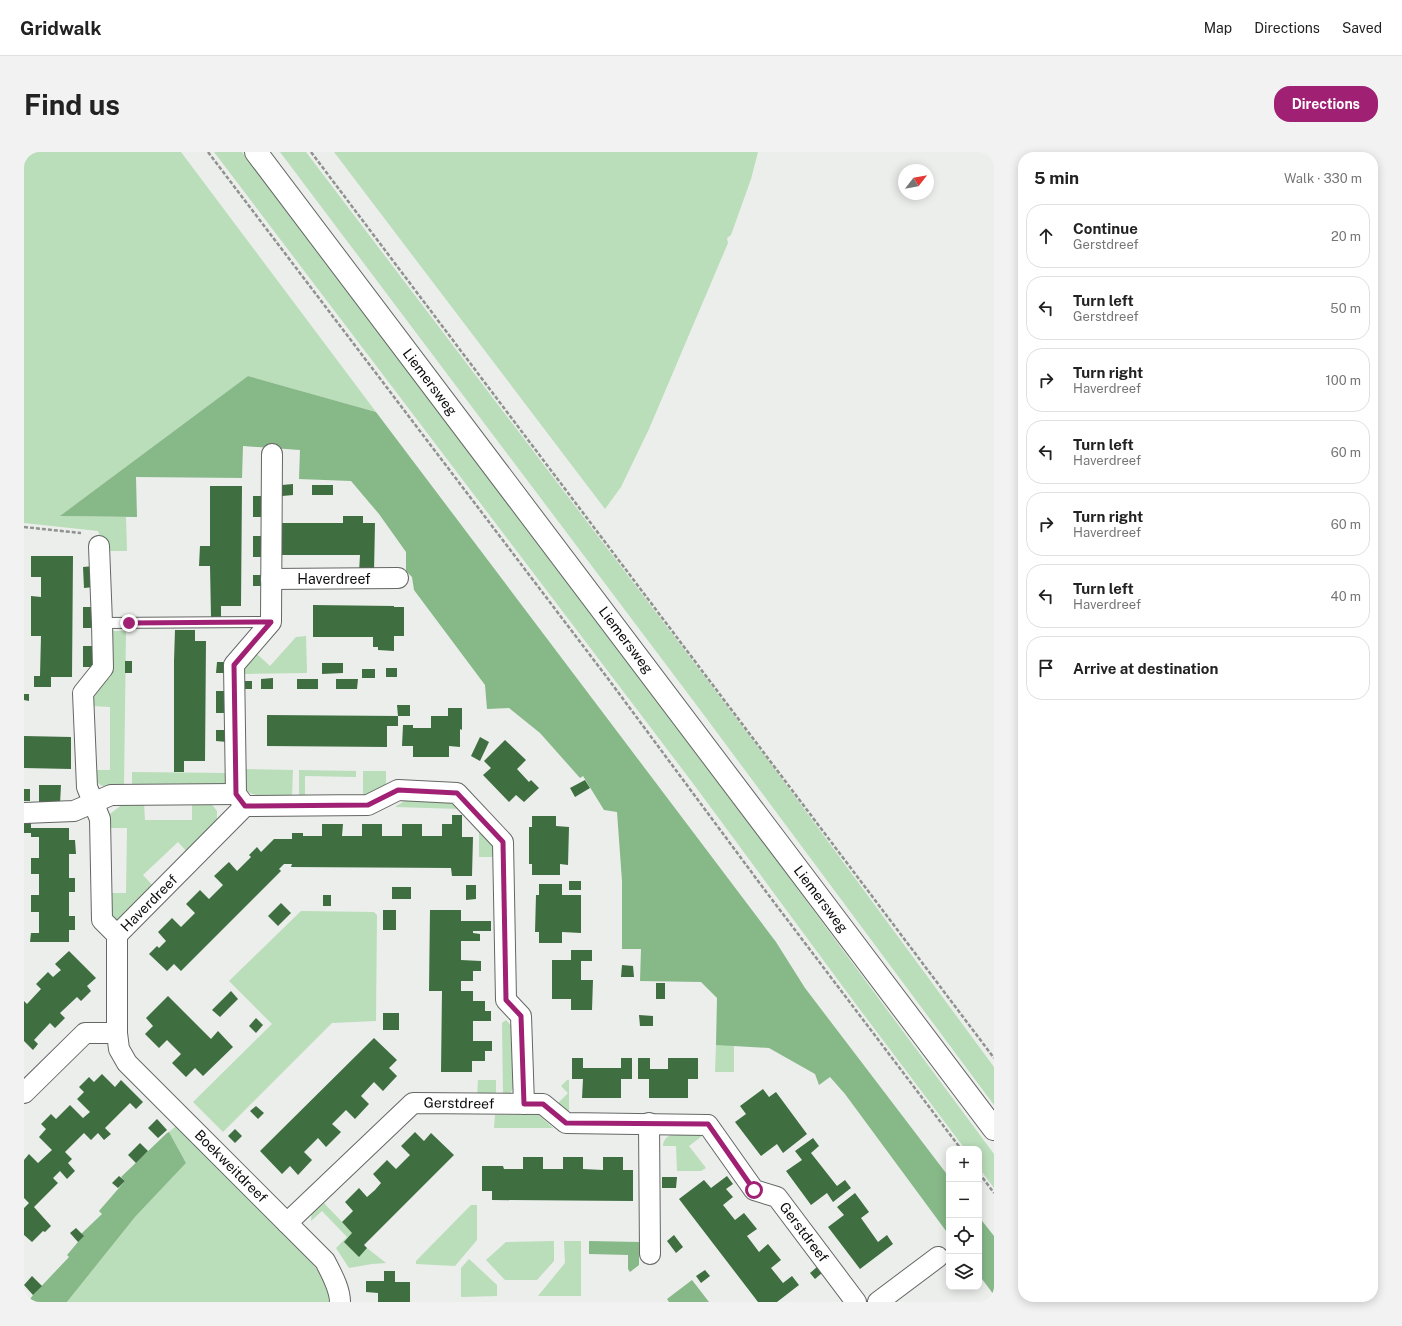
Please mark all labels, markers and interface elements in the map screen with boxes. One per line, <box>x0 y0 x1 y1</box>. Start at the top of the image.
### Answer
text: Gridwalk <box>20 17 101 39</box>
text: Map <box>1204 20 1232 36</box>
text: Directions <box>1254 20 1320 36</box>
text: Saved <box>1342 20 1382 36</box>
button: Directions <box>1274 86 1378 122</box>
text: Find us <box>24 88 120 121</box>
north arrow <box>898 164 934 200</box>
text: 5 min <box>1034 168 1079 188</box>
text: Walk · 330 m <box>1284 171 1362 186</box>
text: Continue <box>1073 220 1138 237</box>
icon: ahead <box>1035 225 1057 247</box>
text: 20 m <box>1331 229 1361 244</box>
text: Gerstdreef <box>1073 237 1139 252</box>
text: Turn left <box>1073 292 1134 309</box>
icon: left <box>1035 297 1057 319</box>
text: 50 m <box>1330 301 1361 316</box>
text: Gerstdreef <box>1073 309 1139 324</box>
street label: Liemersweg <box>400 345 460 419</box>
text: Turn right <box>1073 364 1143 381</box>
icon: right <box>1035 369 1057 391</box>
text: 100 m <box>1325 373 1361 388</box>
text: Haverdreef <box>1073 381 1141 396</box>
text: Turn left <box>1073 436 1134 453</box>
icon: left <box>1035 441 1057 463</box>
text: 60 m <box>1331 445 1361 460</box>
text: Haverdreef <box>1073 453 1141 468</box>
text: Turn right <box>1073 508 1143 525</box>
icon: right <box>1035 513 1057 535</box>
text: 60 m <box>1331 517 1361 532</box>
text: Haverdreef <box>1073 525 1141 540</box>
street label: Haverdreef <box>297 571 371 587</box>
text: Turn left <box>1073 580 1134 597</box>
icon: left <box>1035 585 1057 607</box>
text: 40 m <box>1330 589 1361 604</box>
text: Haverdreef <box>1073 597 1141 612</box>
street label: Liemersweg <box>596 603 656 677</box>
route end <box>120 614 138 632</box>
icon: arrive <box>1035 657 1057 679</box>
text: Arrive at destination <box>1073 660 1218 677</box>
street label: Liemersweg <box>791 862 851 936</box>
street label: Haverdreef <box>117 871 181 935</box>
street label: Gerstdreef <box>423 1094 495 1112</box>
street label: Boekweitdreef <box>192 1127 271 1206</box>
map controls <box>946 1146 982 1290</box>
button: + <box>946 1146 982 1182</box>
route start <box>745 1181 763 1199</box>
button: − <box>946 1182 982 1218</box>
street label: Gerstdreef <box>776 1199 832 1265</box>
button: locate <box>946 1218 982 1254</box>
button: layers <box>946 1254 982 1290</box>

